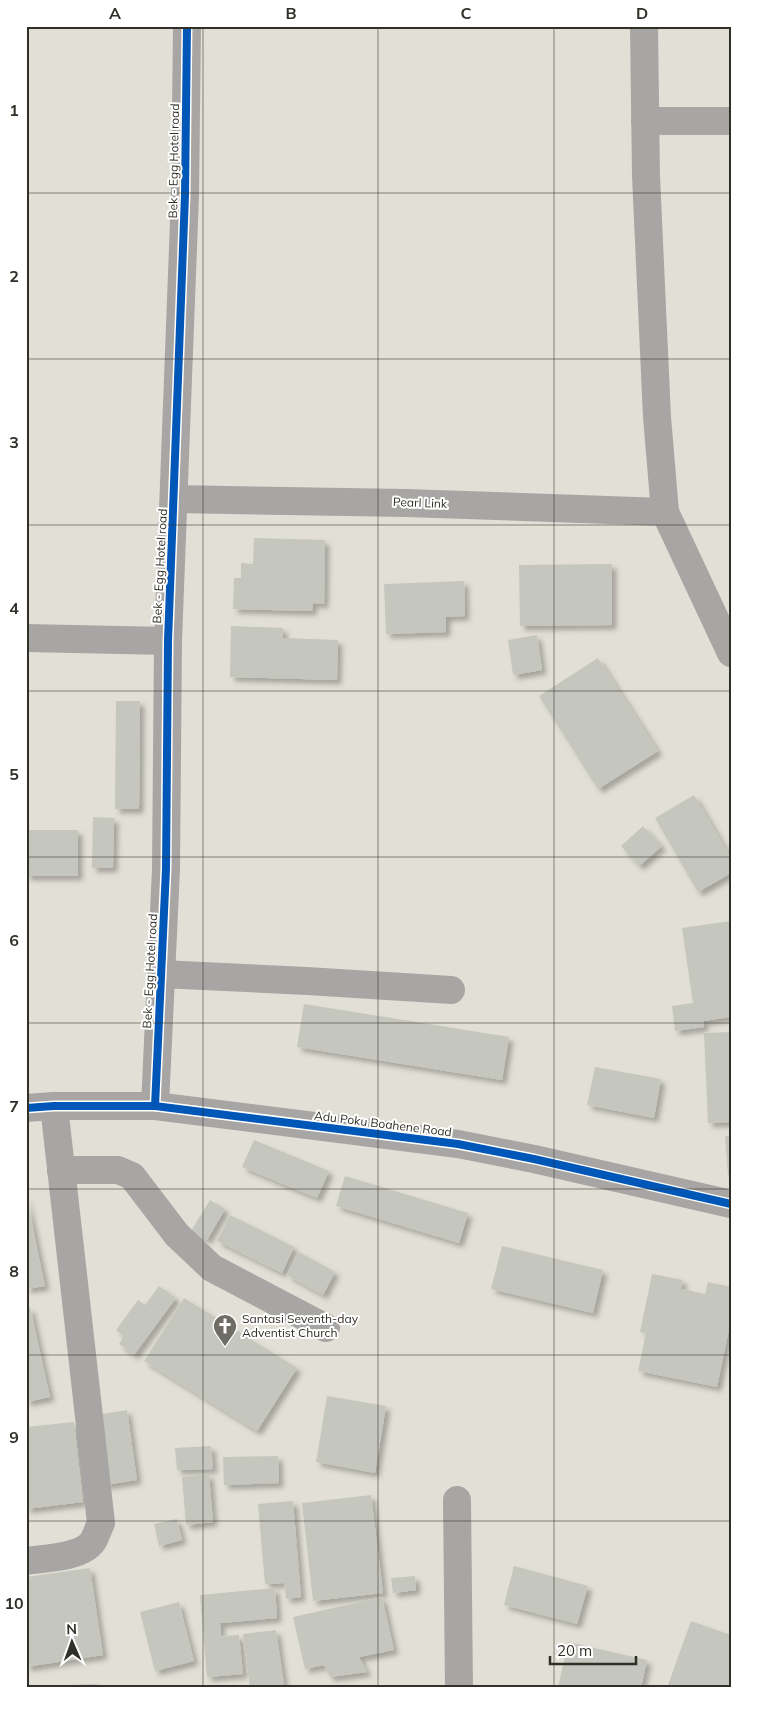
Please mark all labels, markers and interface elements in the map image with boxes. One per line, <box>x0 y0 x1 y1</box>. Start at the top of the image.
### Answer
text: A <box>109 3 121 23</box>
text: B <box>285 3 297 23</box>
text: C <box>461 3 472 23</box>
text: D <box>636 3 648 23</box>
text: 1 <box>9 100 19 120</box>
street label: Bek - Egg Hotel road <box>165 103 182 219</box>
text: 2 <box>9 266 19 286</box>
text: 3 <box>9 432 19 452</box>
street label: Pearl Link <box>393 494 448 511</box>
street label: Bek - Egg Hotel road <box>149 508 170 624</box>
text: 4 <box>9 598 19 618</box>
text: 5 <box>9 764 19 784</box>
street label: Bek - Egg Hotel road <box>139 913 160 1029</box>
text: 6 <box>9 930 19 950</box>
text: 7 <box>9 1096 19 1116</box>
street label: Adu Poku Boahene Road <box>313 1108 453 1139</box>
text: 8 <box>9 1261 19 1281</box>
place label: Santasi Seventh-day Adventist Church <box>242 1311 359 1340</box>
church icon: Santasi Seventh-day Adventist Church <box>212 1313 238 1347</box>
text: 9 <box>9 1427 19 1447</box>
text: 10 <box>4 1593 24 1613</box>
north arrow <box>48 1616 98 1666</box>
text: N <box>66 1620 77 1638</box>
scale bar <box>550 1634 636 1666</box>
text: 20 m <box>557 1641 592 1660</box>

